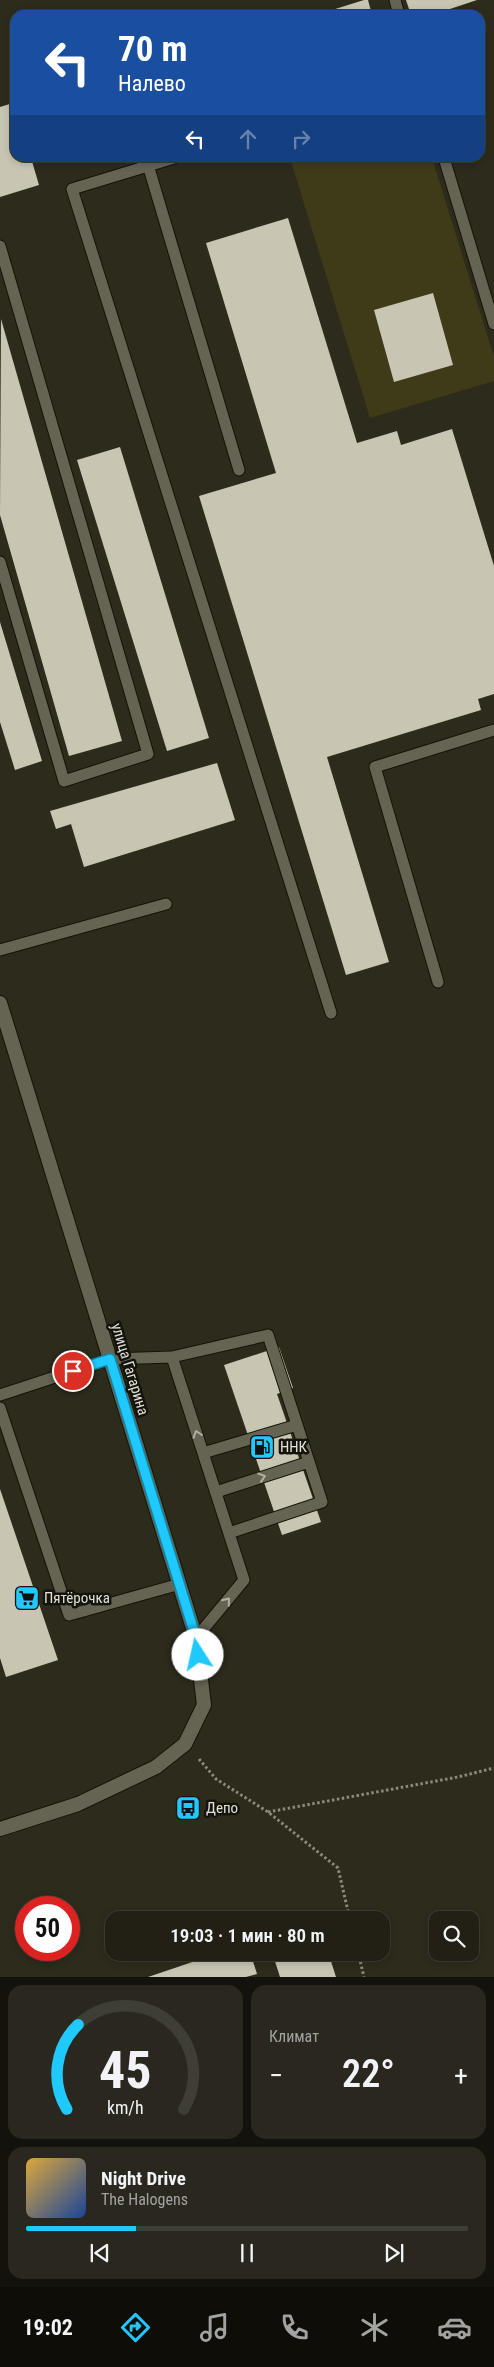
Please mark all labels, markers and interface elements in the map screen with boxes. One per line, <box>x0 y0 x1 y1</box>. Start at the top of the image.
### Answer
text: 70 m <box>118 29 187 70</box>
icon: left <box>35 30 100 95</box>
text: Налево <box>118 71 186 96</box>
icon: left <box>181 125 209 153</box>
icon: ahead <box>234 125 262 153</box>
icon: right <box>287 125 315 153</box>
street label: улица Гагарина <box>107 1321 153 1417</box>
pin <box>52 1350 94 1392</box>
icon: arrive <box>59 1357 87 1385</box>
one-way arrow <box>193 1430 203 1439</box>
fuel station icon: ННК <box>249 1434 275 1460</box>
place label: ННК <box>280 1438 308 1456</box>
one-way arrow <box>257 1473 266 1483</box>
supermarket icon: Пятёрочка <box>14 1585 40 1611</box>
place label: Пятёрочка <box>44 1589 110 1607</box>
one-way arrow <box>222 1597 231 1606</box>
position arrow <box>171 1628 223 1680</box>
bus stop icon: Депо <box>175 1795 201 1821</box>
place label: Депо <box>206 1799 238 1817</box>
speed limit sign: 50 <box>15 1896 80 1961</box>
map controls <box>429 1911 479 1961</box>
button: search <box>429 1911 479 1961</box>
text: 19:03 · 1 мин · 80 m <box>170 1924 325 1947</box>
text: Климат <box>269 2027 319 2046</box>
text: 45 <box>99 2040 152 2101</box>
text: 22° <box>342 2052 395 2096</box>
text: − <box>269 2059 283 2092</box>
text: + <box>454 2059 468 2092</box>
text: km/h <box>107 2097 144 2118</box>
text: Night Drive <box>101 2167 186 2190</box>
text: The Halogens <box>101 2190 188 2209</box>
icon: previous <box>86 2239 114 2267</box>
icon: pause <box>233 2239 261 2267</box>
icon: next <box>380 2239 408 2267</box>
icon: directions <box>118 2310 153 2345</box>
icon: music <box>197 2310 232 2345</box>
icon: phone <box>277 2310 312 2345</box>
icon: climate <box>357 2310 392 2345</box>
icon: car <box>437 2310 472 2345</box>
text: 19:02 <box>22 2315 73 2340</box>

